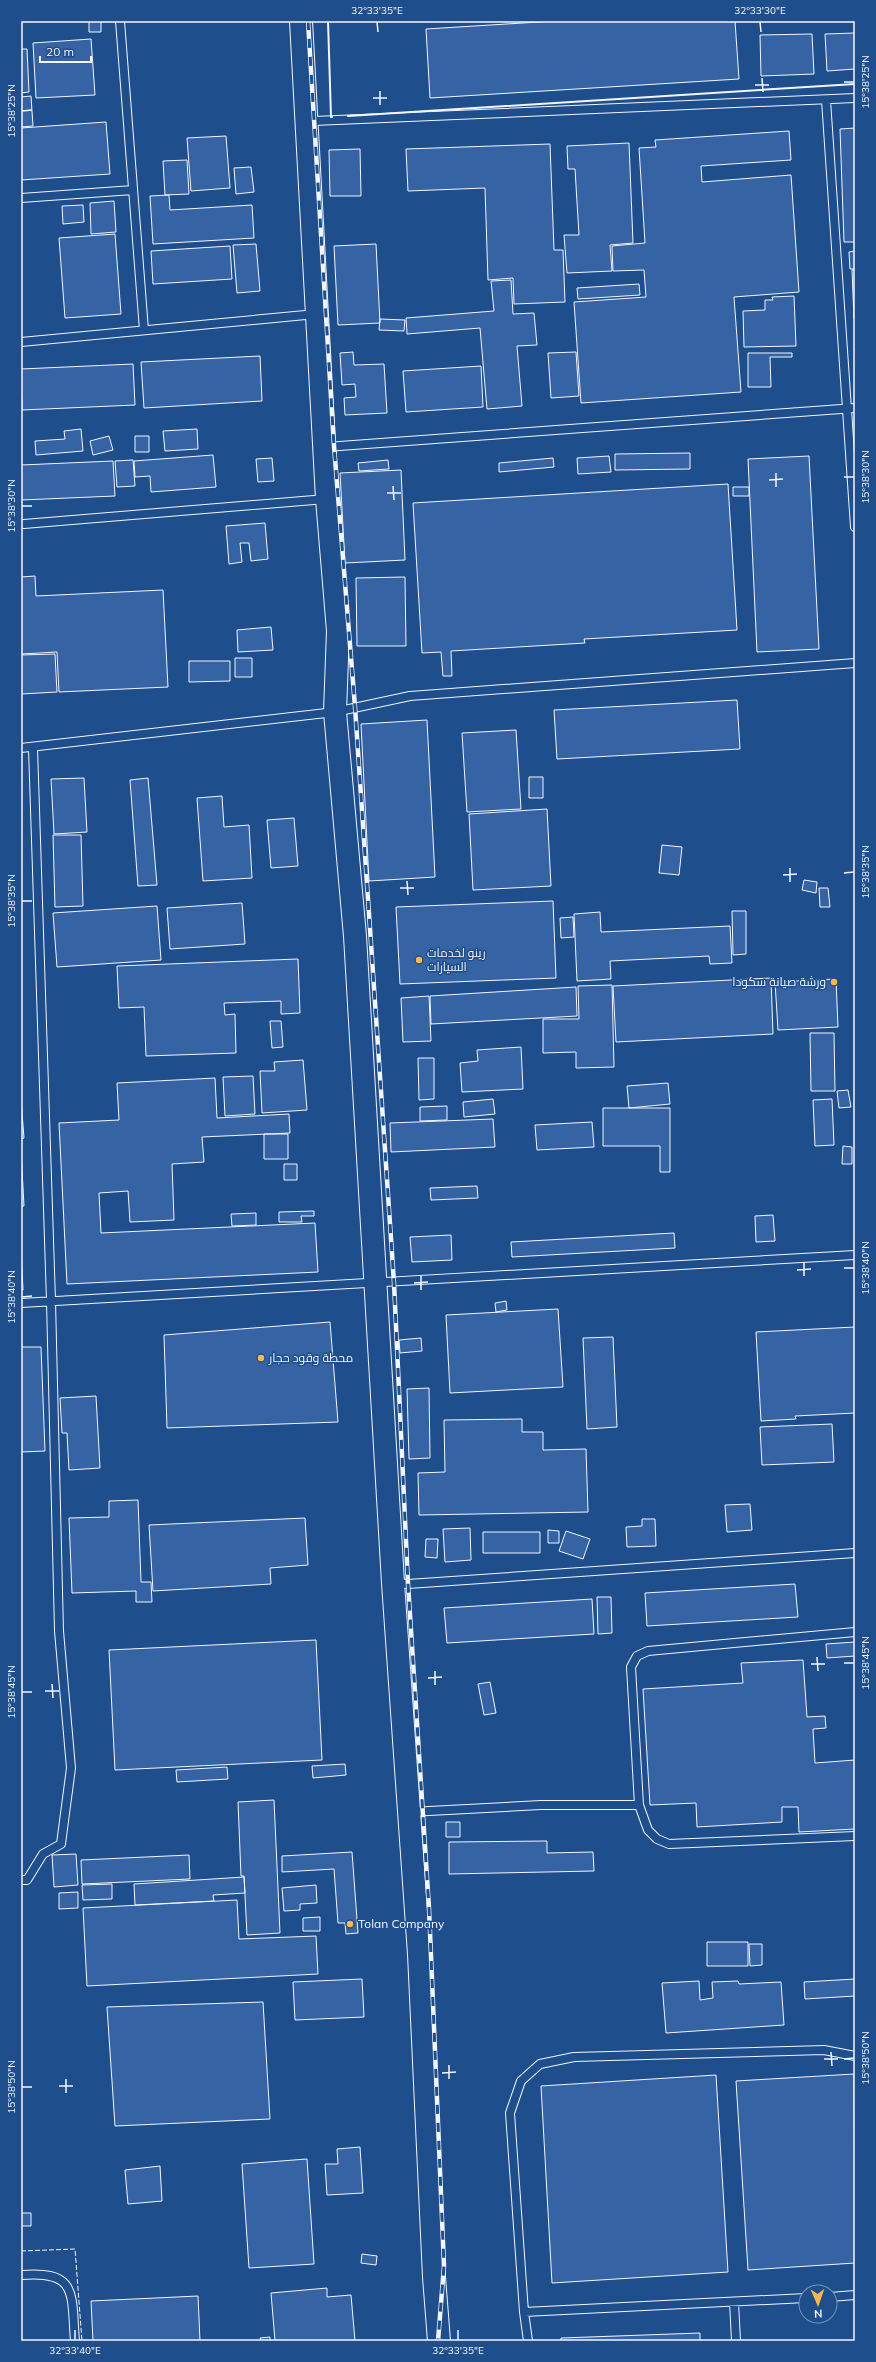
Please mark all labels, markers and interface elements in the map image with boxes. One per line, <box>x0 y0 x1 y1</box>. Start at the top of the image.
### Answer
text: 32°33'35"E <box>351 4 403 17</box>
text: 32°33'30"E <box>734 4 786 17</box>
scale bar <box>40 38 91 64</box>
text: 20 m <box>46 44 74 59</box>
text: 15°38'25"N <box>859 55 872 109</box>
text: 15°38'25"N <box>5 84 18 138</box>
text: 15°38'30"N <box>859 450 872 504</box>
text: 15°38'30"N <box>5 479 18 533</box>
text: 15°38'35"N <box>859 845 872 899</box>
text: 15°38'35"N <box>5 874 18 928</box>
place label: رينو لخدمات السيارات <box>427 945 486 974</box>
marker: رينو لخدمات السيارات <box>414 955 424 965</box>
place label: ورشة صيانة سكودا <box>732 974 826 989</box>
marker: ورشة صيانة سكودا <box>829 977 839 987</box>
text: 15°38'40"N <box>859 1241 872 1295</box>
text: 15°38'40"N <box>5 1270 18 1324</box>
place label: محطة وقود حجار <box>268 1350 353 1365</box>
marker: محطة وقود حجار <box>256 1353 266 1363</box>
text: 15°38'45"N <box>859 1636 872 1690</box>
text: 15°38'45"N <box>5 1665 18 1719</box>
place label: Tolan Company <box>358 1916 445 1931</box>
marker: Tolan Company <box>345 1919 355 1929</box>
text: 15°38'50"N <box>859 2031 872 2085</box>
text: 15°38'50"N <box>5 2060 18 2114</box>
north arrow <box>798 2284 838 2324</box>
text: N <box>814 2307 823 2321</box>
text: 32°33'40"E <box>49 2344 101 2357</box>
text: 32°33'35"E <box>432 2344 484 2357</box>

